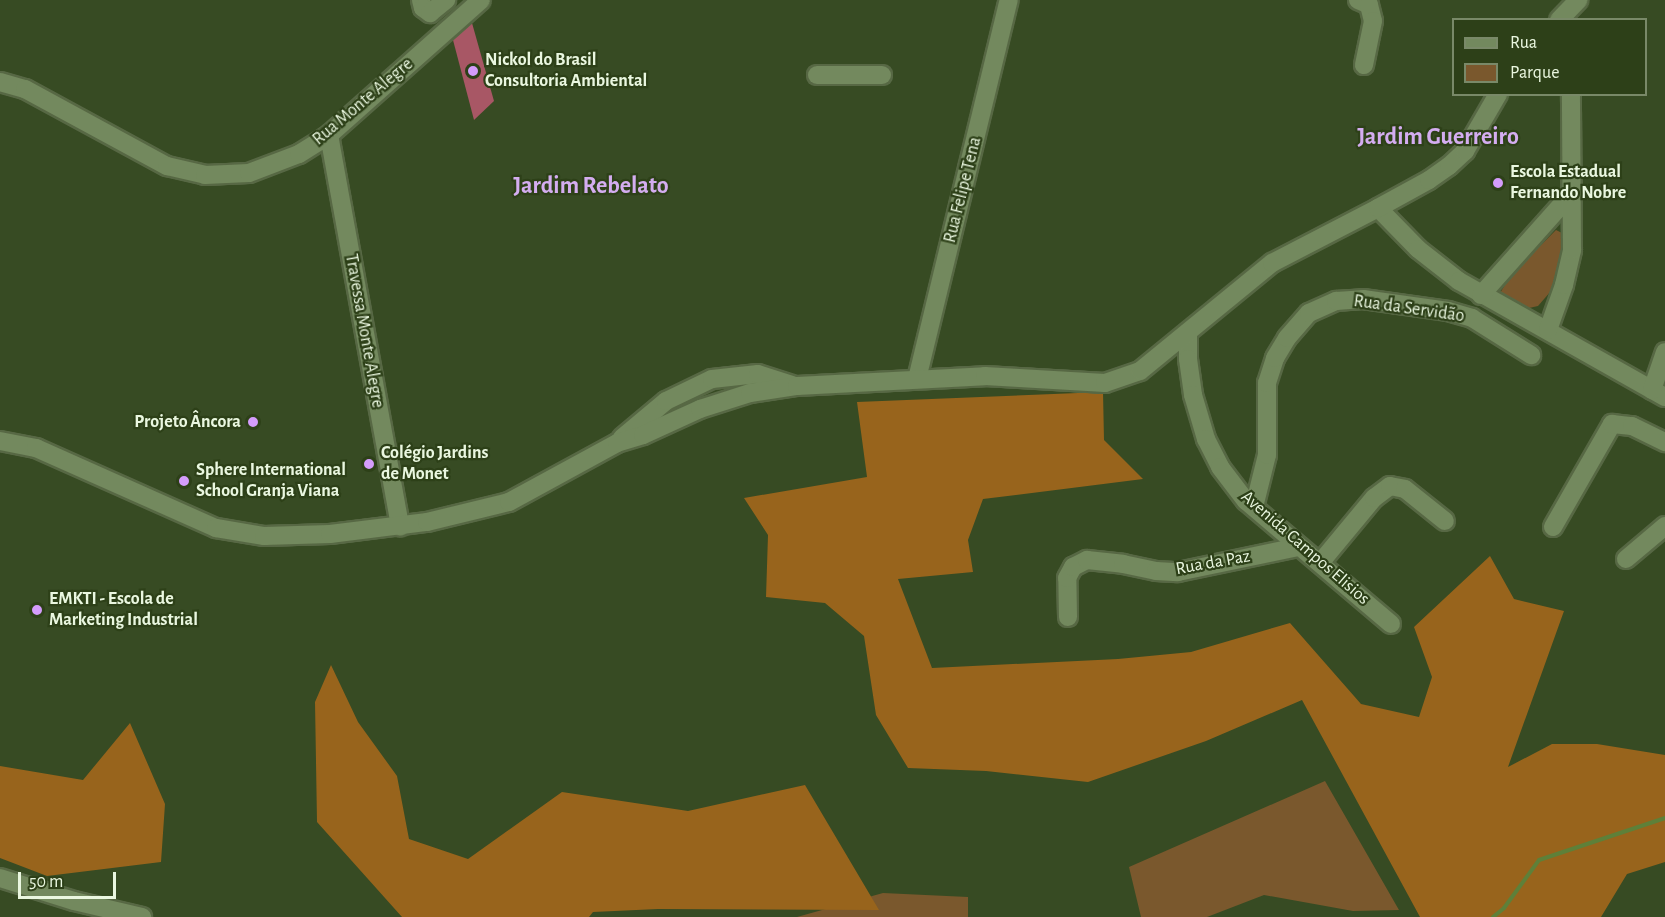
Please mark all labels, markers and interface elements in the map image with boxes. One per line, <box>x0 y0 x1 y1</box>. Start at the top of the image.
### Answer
legend <box>1452 18 1647 96</box>
text: Rua <box>1510 34 1537 52</box>
place label: Nickol do Brasil Consultoria Ambiental <box>485 50 647 92</box>
street label: Rua Monte Alegre <box>308 54 418 150</box>
marker: Nickol do Brasil Consultoria Ambiental <box>466 64 480 78</box>
text: Parque <box>1510 64 1559 82</box>
district label: Jardim Guerreiro <box>1357 124 1519 152</box>
street label: Rua Felipe Tena <box>939 135 987 245</box>
place label: Escola Estadual Fernando Nobre <box>1510 162 1626 204</box>
district label: Jardim Rebelato <box>513 173 669 201</box>
marker: Escola Estadual Fernando Nobre <box>1491 176 1505 190</box>
street label: Travessa Monte Alegre <box>340 252 388 410</box>
street label: Rua da Servidão <box>1352 291 1466 327</box>
place label: Projeto Âncora <box>134 411 241 433</box>
marker: Projeto Âncora <box>246 415 260 429</box>
place label: Colégio Jardins de Monet <box>381 443 488 486</box>
marker: Colégio Jardins de Monet <box>362 457 376 471</box>
place label: Sphere International School Granja Viana <box>196 460 346 502</box>
marker: Sphere International School Granja Viana <box>177 474 191 488</box>
street label: Avenida Campos Elisios <box>1236 486 1374 610</box>
street label: Rua da Paz <box>1174 546 1252 580</box>
place label: EMKTI - Escola de Marketing Industrial <box>49 589 198 632</box>
marker: EMKTI - Escola de Marketing Industrial <box>30 603 44 617</box>
scale bar <box>21 860 118 898</box>
text: 50 m <box>29 873 63 891</box>

